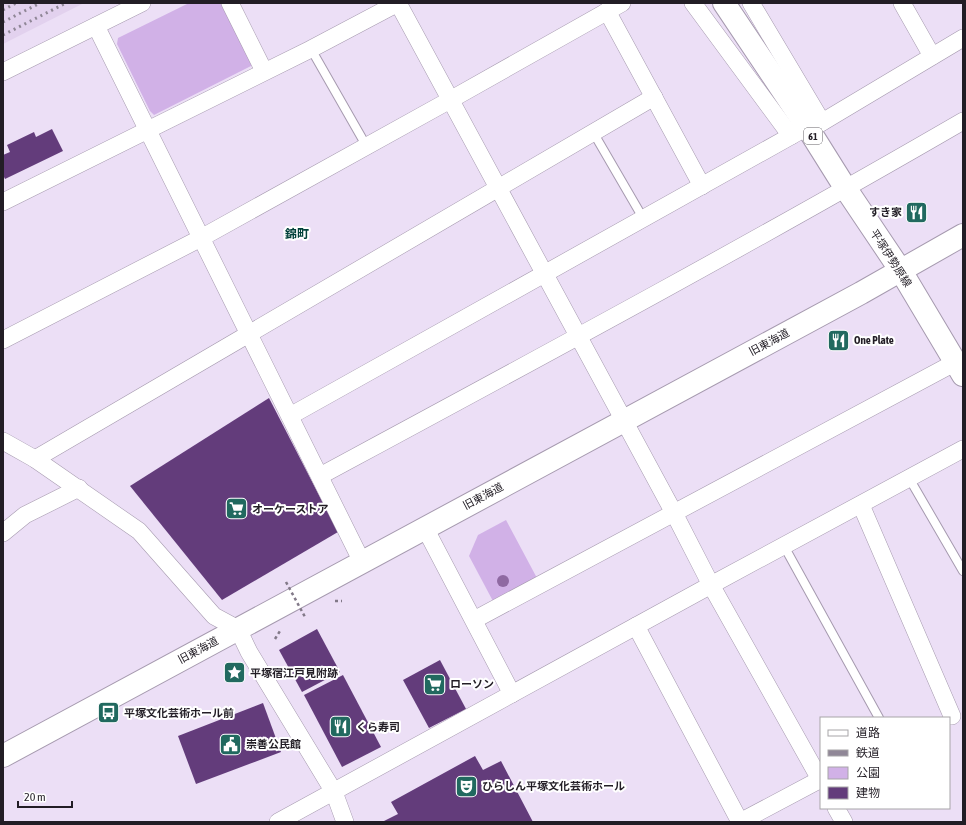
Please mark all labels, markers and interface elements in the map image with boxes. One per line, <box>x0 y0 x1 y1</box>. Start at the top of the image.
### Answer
road number: 61 <box>804 128 822 144</box>
restaurant icon: すき家 <box>904 199 930 225</box>
place label: すき家 <box>869 206 902 218</box>
district label: 錦町 <box>284 227 309 241</box>
street label: 平塚伊勢原線 <box>868 227 914 289</box>
street label: 旧東海道 <box>747 326 791 358</box>
restaurant icon: One Plate <box>825 327 851 353</box>
place label: One Plate <box>854 334 894 346</box>
street label: 旧東海道 <box>461 480 505 512</box>
supermarket icon: オーケーストア <box>224 496 250 522</box>
place label: オーケーストア <box>252 503 328 515</box>
street label: 旧東海道 <box>176 634 220 666</box>
place icon: 平塚宿江戸見附跡 <box>222 660 248 686</box>
place label: 平塚宿江戸見附跡 <box>250 667 338 679</box>
supermarket icon: ローソン <box>422 671 448 697</box>
place label: ローソン <box>450 678 494 690</box>
bus stop icon: 平塚文化芸術ホール前 <box>96 700 122 726</box>
place label: 平塚文化芸術ホール前 <box>124 707 234 719</box>
restaurant icon: くら寿司 <box>327 714 353 740</box>
legend <box>820 717 950 809</box>
place label: くら寿司 <box>356 721 400 733</box>
text: 道路 <box>856 726 880 740</box>
public building icon: 崇善公民館 <box>217 731 243 757</box>
place label: 崇善公民館 <box>246 738 301 750</box>
text: 鉄道 <box>856 746 880 760</box>
text: 公園 <box>856 766 880 780</box>
theatre icon: ひらしん平塚文化芸術ホール <box>454 773 480 799</box>
place label: ひらしん平塚文化芸術ホール <box>482 780 625 792</box>
scale bar <box>18 783 72 809</box>
text: 建物 <box>856 786 880 800</box>
text: 20 m <box>24 790 46 804</box>

